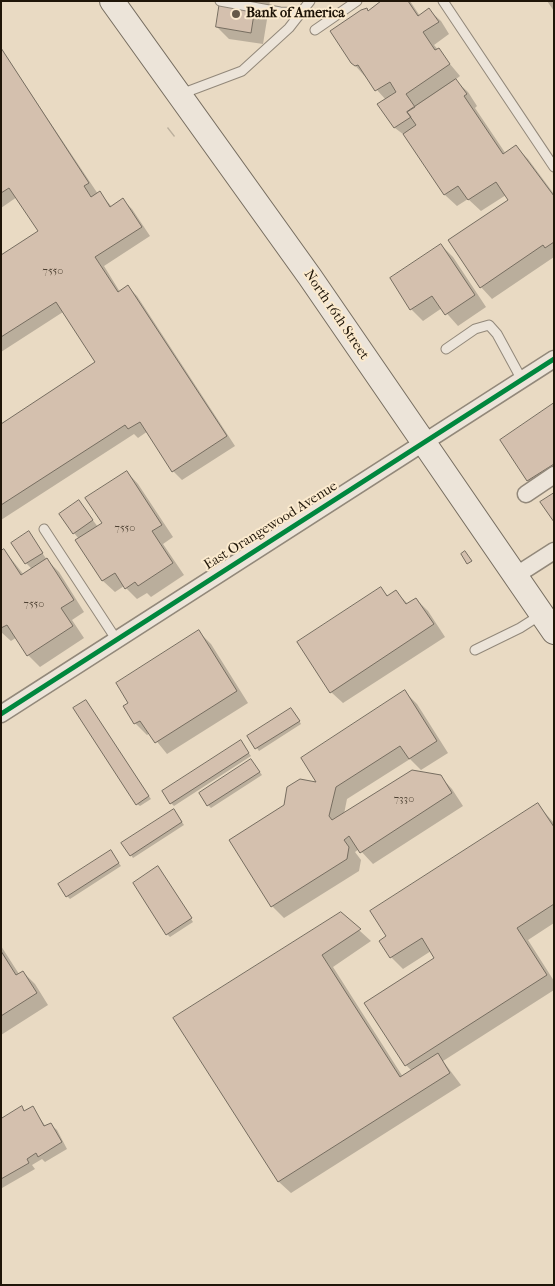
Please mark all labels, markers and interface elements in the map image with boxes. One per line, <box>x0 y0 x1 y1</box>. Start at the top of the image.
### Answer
place label: Bank of America <box>246 6 345 22</box>
marker: Bank of America <box>230 8 242 20</box>
house number: 7550 <box>43 264 63 278</box>
street label: North 16th Street <box>300 267 372 363</box>
street label: East Orangewood Avenue <box>201 478 341 574</box>
house number: 7550 <box>115 521 135 535</box>
house number: 7550 <box>24 597 44 611</box>
house number: 7330 <box>394 792 414 806</box>

